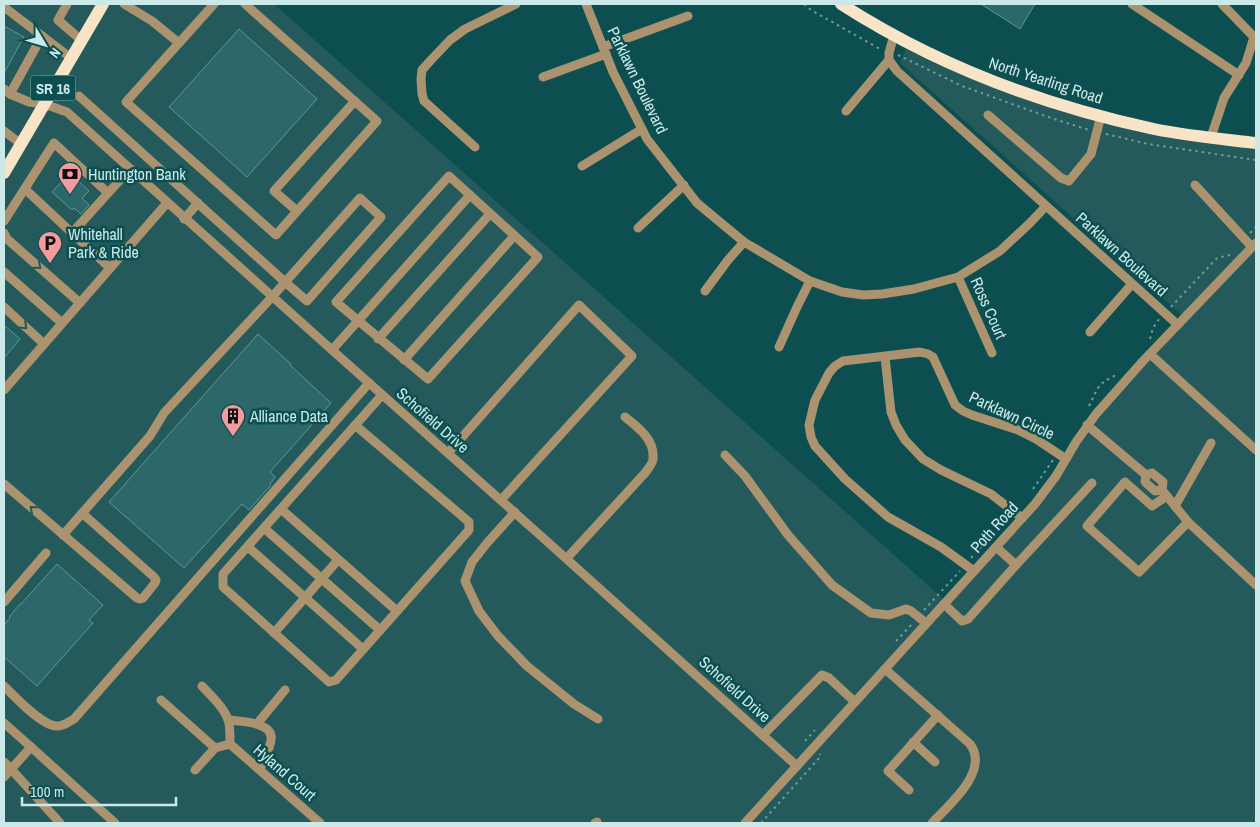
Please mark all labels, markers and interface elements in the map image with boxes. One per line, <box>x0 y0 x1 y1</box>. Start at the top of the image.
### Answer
north arrow <box>20 20 70 70</box>
street label: Parklawn Boulevard <box>603 23 673 137</box>
text: N <box>46 44 65 62</box>
street label: North Yearling Road <box>986 51 1106 109</box>
road number: SR 16 <box>30 76 76 100</box>
bank icon: Huntington Bank <box>57 161 83 195</box>
place label: Huntington Bank <box>88 163 186 185</box>
street label: Parklawn Boulevard <box>1071 207 1173 301</box>
place label: Whitehall Park & Ride <box>68 223 139 263</box>
parking icon: Whitehall Park & Ride <box>37 230 63 264</box>
one-way arrow <box>32 261 41 269</box>
street label: Ross Court <box>966 274 1013 343</box>
one-way arrow <box>18 320 27 329</box>
street label: Schofield Drive <box>392 382 474 458</box>
street label: Parklawn Circle <box>966 386 1058 444</box>
building icon: Alliance Data <box>220 403 246 437</box>
place label: Alliance Data <box>249 405 329 427</box>
street label: Poth Road <box>965 497 1023 557</box>
one-way arrow <box>30 507 39 515</box>
street label: Schofield Drive <box>694 651 776 727</box>
street label: Hyland Court <box>249 739 321 806</box>
scale bar <box>22 774 176 806</box>
text: 100 m <box>30 781 64 802</box>

